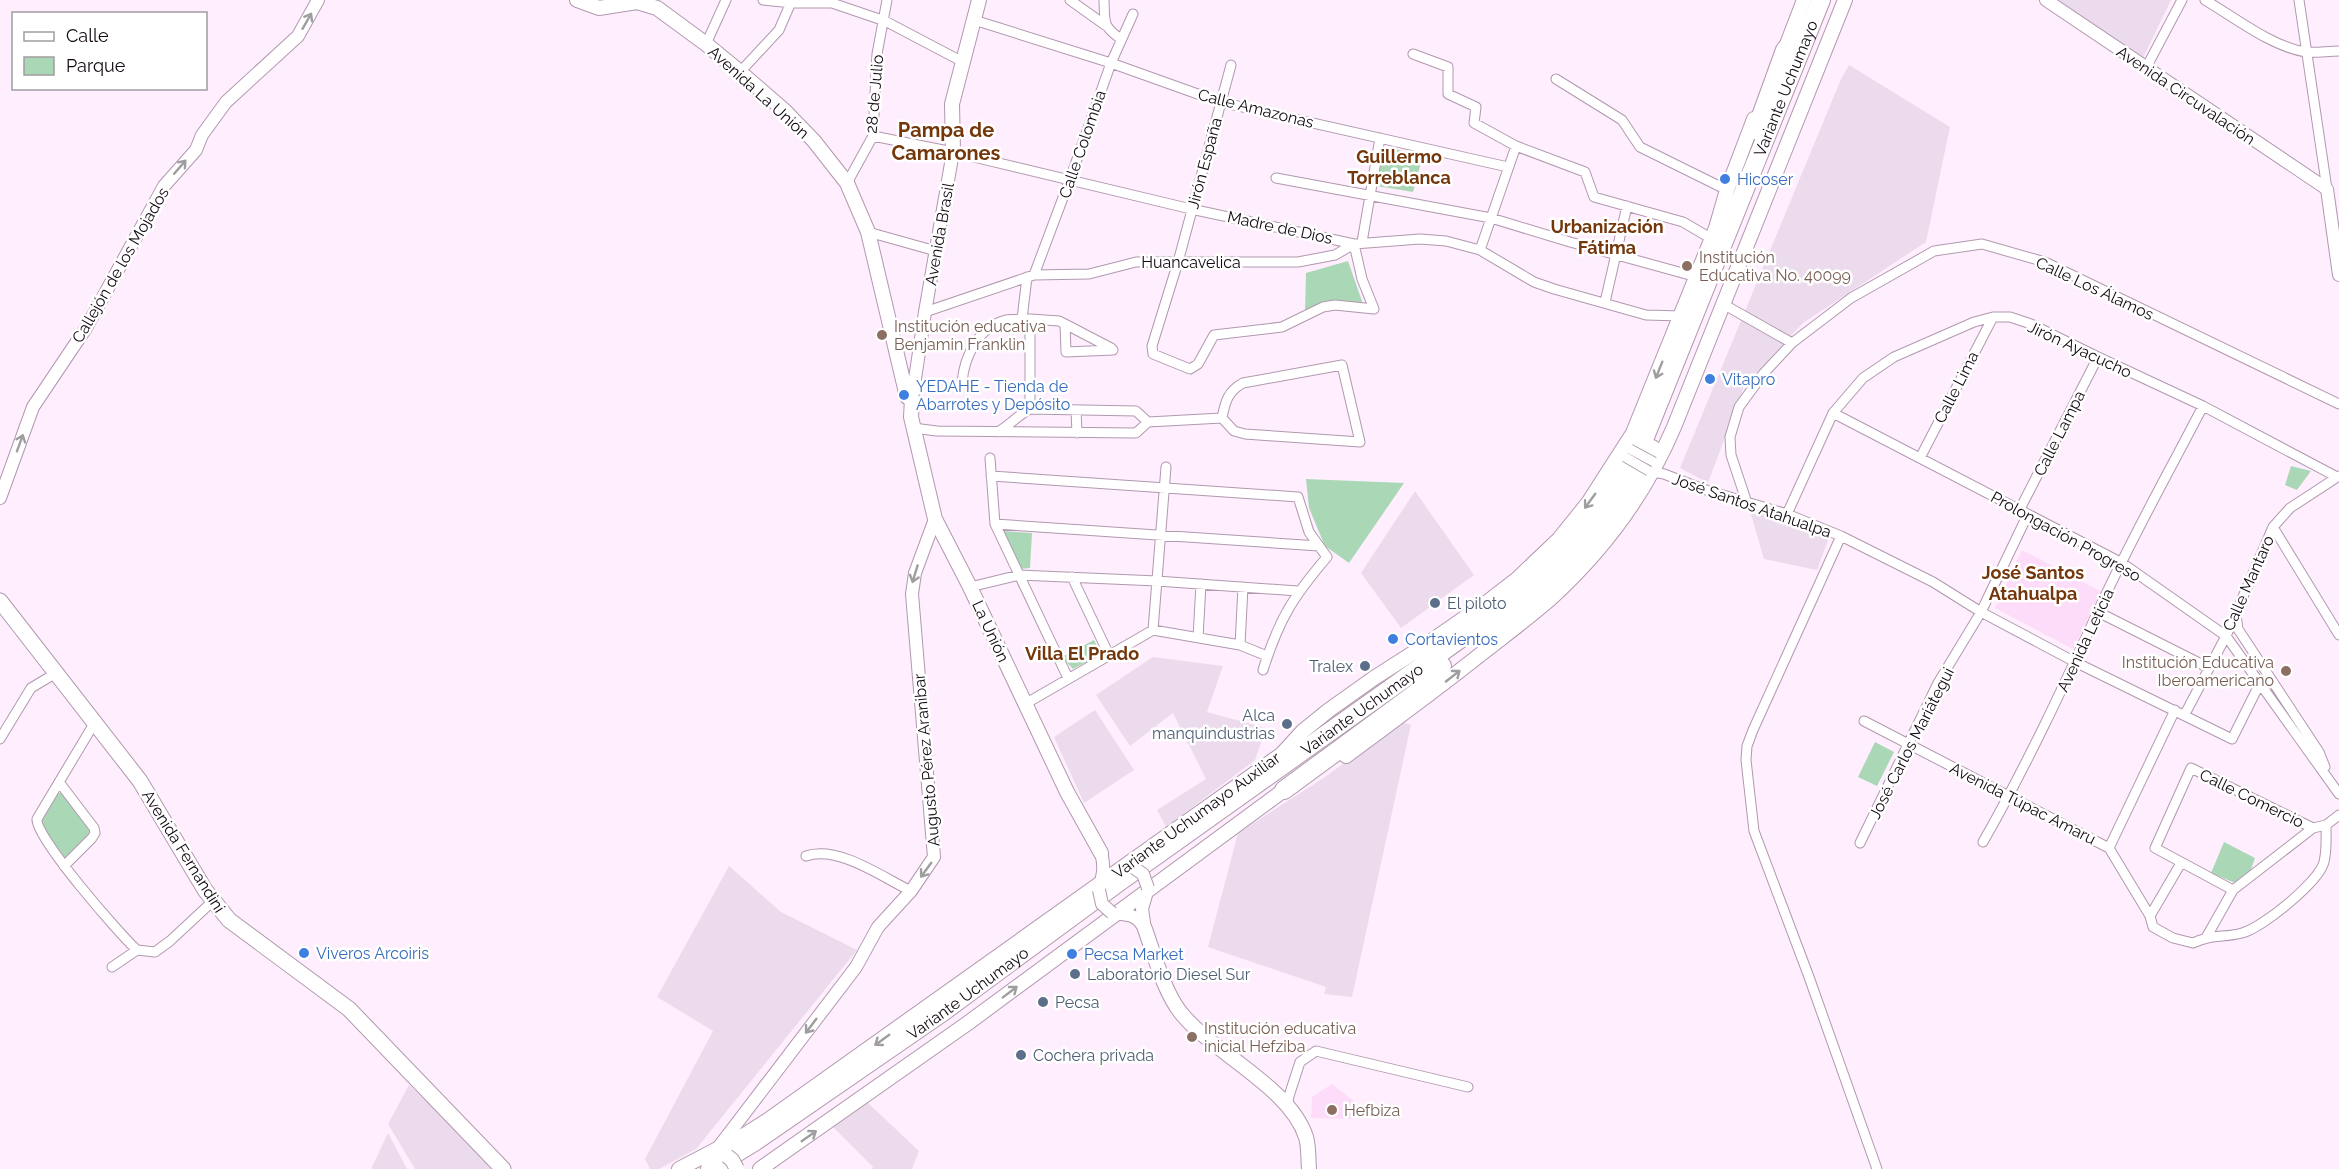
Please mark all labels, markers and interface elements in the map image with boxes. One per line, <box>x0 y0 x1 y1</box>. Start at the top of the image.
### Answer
legend <box>12 12 207 90</box>
one-way arrow <box>302 13 314 30</box>
street label: Variante Uchumayo <box>1750 17 1822 159</box>
text: Calle <box>66 25 109 46</box>
street label: Avenida La Unión <box>704 42 813 143</box>
street label: Avenida Circuvalación <box>2113 42 2259 149</box>
street label: 28 de Julio <box>862 54 887 134</box>
text: Parque <box>66 55 126 76</box>
street label: Calle Amazonas <box>1196 85 1316 132</box>
street label: Calle Colombia <box>1055 88 1110 201</box>
street label: Jirón España <box>1183 115 1226 211</box>
district label: Pampa de Camarones <box>892 118 1001 165</box>
district label: Guillermo Torreblanca <box>1347 146 1451 188</box>
one-way arrow <box>173 160 187 175</box>
place label: Hicoser <box>1737 170 1794 189</box>
marker: Hicoser <box>1718 172 1732 186</box>
street label: Avenida Brasil <box>921 181 958 287</box>
street label: Callejón de los Mojados <box>68 184 173 346</box>
street label: Madre de Dios <box>1226 207 1334 248</box>
district label: Urbanización Fátima <box>1550 216 1664 258</box>
place label: Institución Educativa No. 40099 <box>1699 248 1851 285</box>
street label: Calle Los Álamos <box>2033 252 2157 324</box>
street label: Huancavelica <box>1141 253 1241 272</box>
marker: Institución Educativa No. 40099 <box>1680 259 1694 273</box>
place label: Institución educativa Benjamin Franklin <box>894 317 1046 354</box>
street label: Jirón Ayacucho <box>2025 317 2135 382</box>
marker: Institución educativa Benjamin Franklin <box>875 328 889 342</box>
street label: Calle Lima <box>1930 348 1983 426</box>
one-way arrow <box>1653 360 1664 379</box>
place label: Vitapro <box>1722 370 1775 389</box>
marker: Vitapro <box>1703 372 1717 386</box>
place label: YEDAHE - Tienda de Abarrotes y Depósito <box>916 377 1070 414</box>
street label: Calle Lampa <box>2030 387 2089 479</box>
marker: YEDAHE - Tienda de Abarrotes y Depósito <box>897 388 911 402</box>
one-way arrow <box>15 434 26 453</box>
street label: José Santos Atahualpa <box>1670 469 1834 542</box>
street label: Prolongación Progreso <box>1987 487 2144 586</box>
one-way arrow <box>1584 492 1596 508</box>
street label: Calle Mantaro <box>2219 532 2278 634</box>
district label: José Santos Atahualpa <box>1982 562 2084 604</box>
one-way arrow <box>909 564 920 583</box>
street label: Avenida Leticia <box>2053 586 2118 695</box>
place label: El piloto <box>1447 594 1507 613</box>
marker: El piloto <box>1428 596 1442 610</box>
street label: La Unión <box>968 597 1013 665</box>
place label: Cortavientos <box>1405 630 1498 649</box>
marker: Cortavientos <box>1386 632 1400 646</box>
district label: Villa El Prado <box>1025 643 1139 664</box>
place label: Institución Educativa Iberoamericano <box>2122 653 2274 690</box>
place label: Tralex <box>1309 657 1353 676</box>
street label: Variante Uchumayo <box>1297 659 1427 759</box>
marker: Tralex <box>1358 659 1372 673</box>
street label: José Carlos Mariátegui <box>1865 664 1958 822</box>
marker: Institución Educativa Iberoamericano <box>2279 664 2293 678</box>
one-way arrow <box>1445 669 1461 682</box>
street label: Augusto Pérez Aranibar <box>909 672 944 847</box>
place label: Alca manquindustrias <box>1152 706 1275 743</box>
marker: Alca manquindustrias <box>1280 717 1294 731</box>
street label: Variante Uchumayo Auxiliar <box>1109 748 1284 883</box>
street label: Avenida Túpac Amaru <box>1947 758 2099 849</box>
street label: Calle Comercio <box>2197 765 2307 832</box>
street label: Avenida Fernandini <box>138 786 229 916</box>
one-way arrow <box>920 861 932 877</box>
street label: Variante Uchumayo <box>903 943 1032 1044</box>
place label: Viveros Arcoiris <box>316 944 429 963</box>
place label: Pecsa Market <box>1084 945 1184 964</box>
marker: Viveros Arcoiris <box>297 946 311 960</box>
marker: Pecsa Market <box>1065 947 1079 961</box>
place label: Laboratorio Diesel Sur <box>1087 965 1251 984</box>
marker: Laboratorio Diesel Sur <box>1068 967 1082 981</box>
one-way arrow <box>1002 986 1018 998</box>
place label: Pecsa <box>1055 993 1099 1012</box>
marker: Pecsa <box>1036 995 1050 1009</box>
one-way arrow <box>805 1018 817 1034</box>
place label: Institución educativa inicial Hefziba <box>1204 1019 1356 1056</box>
marker: Institución educativa inicial Hefziba <box>1185 1030 1199 1044</box>
one-way arrow <box>874 1034 890 1046</box>
place label: Cochera privada <box>1033 1046 1154 1065</box>
marker: Cochera privada <box>1014 1048 1028 1062</box>
place label: Hefbiza <box>1344 1101 1400 1120</box>
marker: Hefbiza <box>1325 1103 1339 1117</box>
one-way arrow <box>800 1130 816 1142</box>

